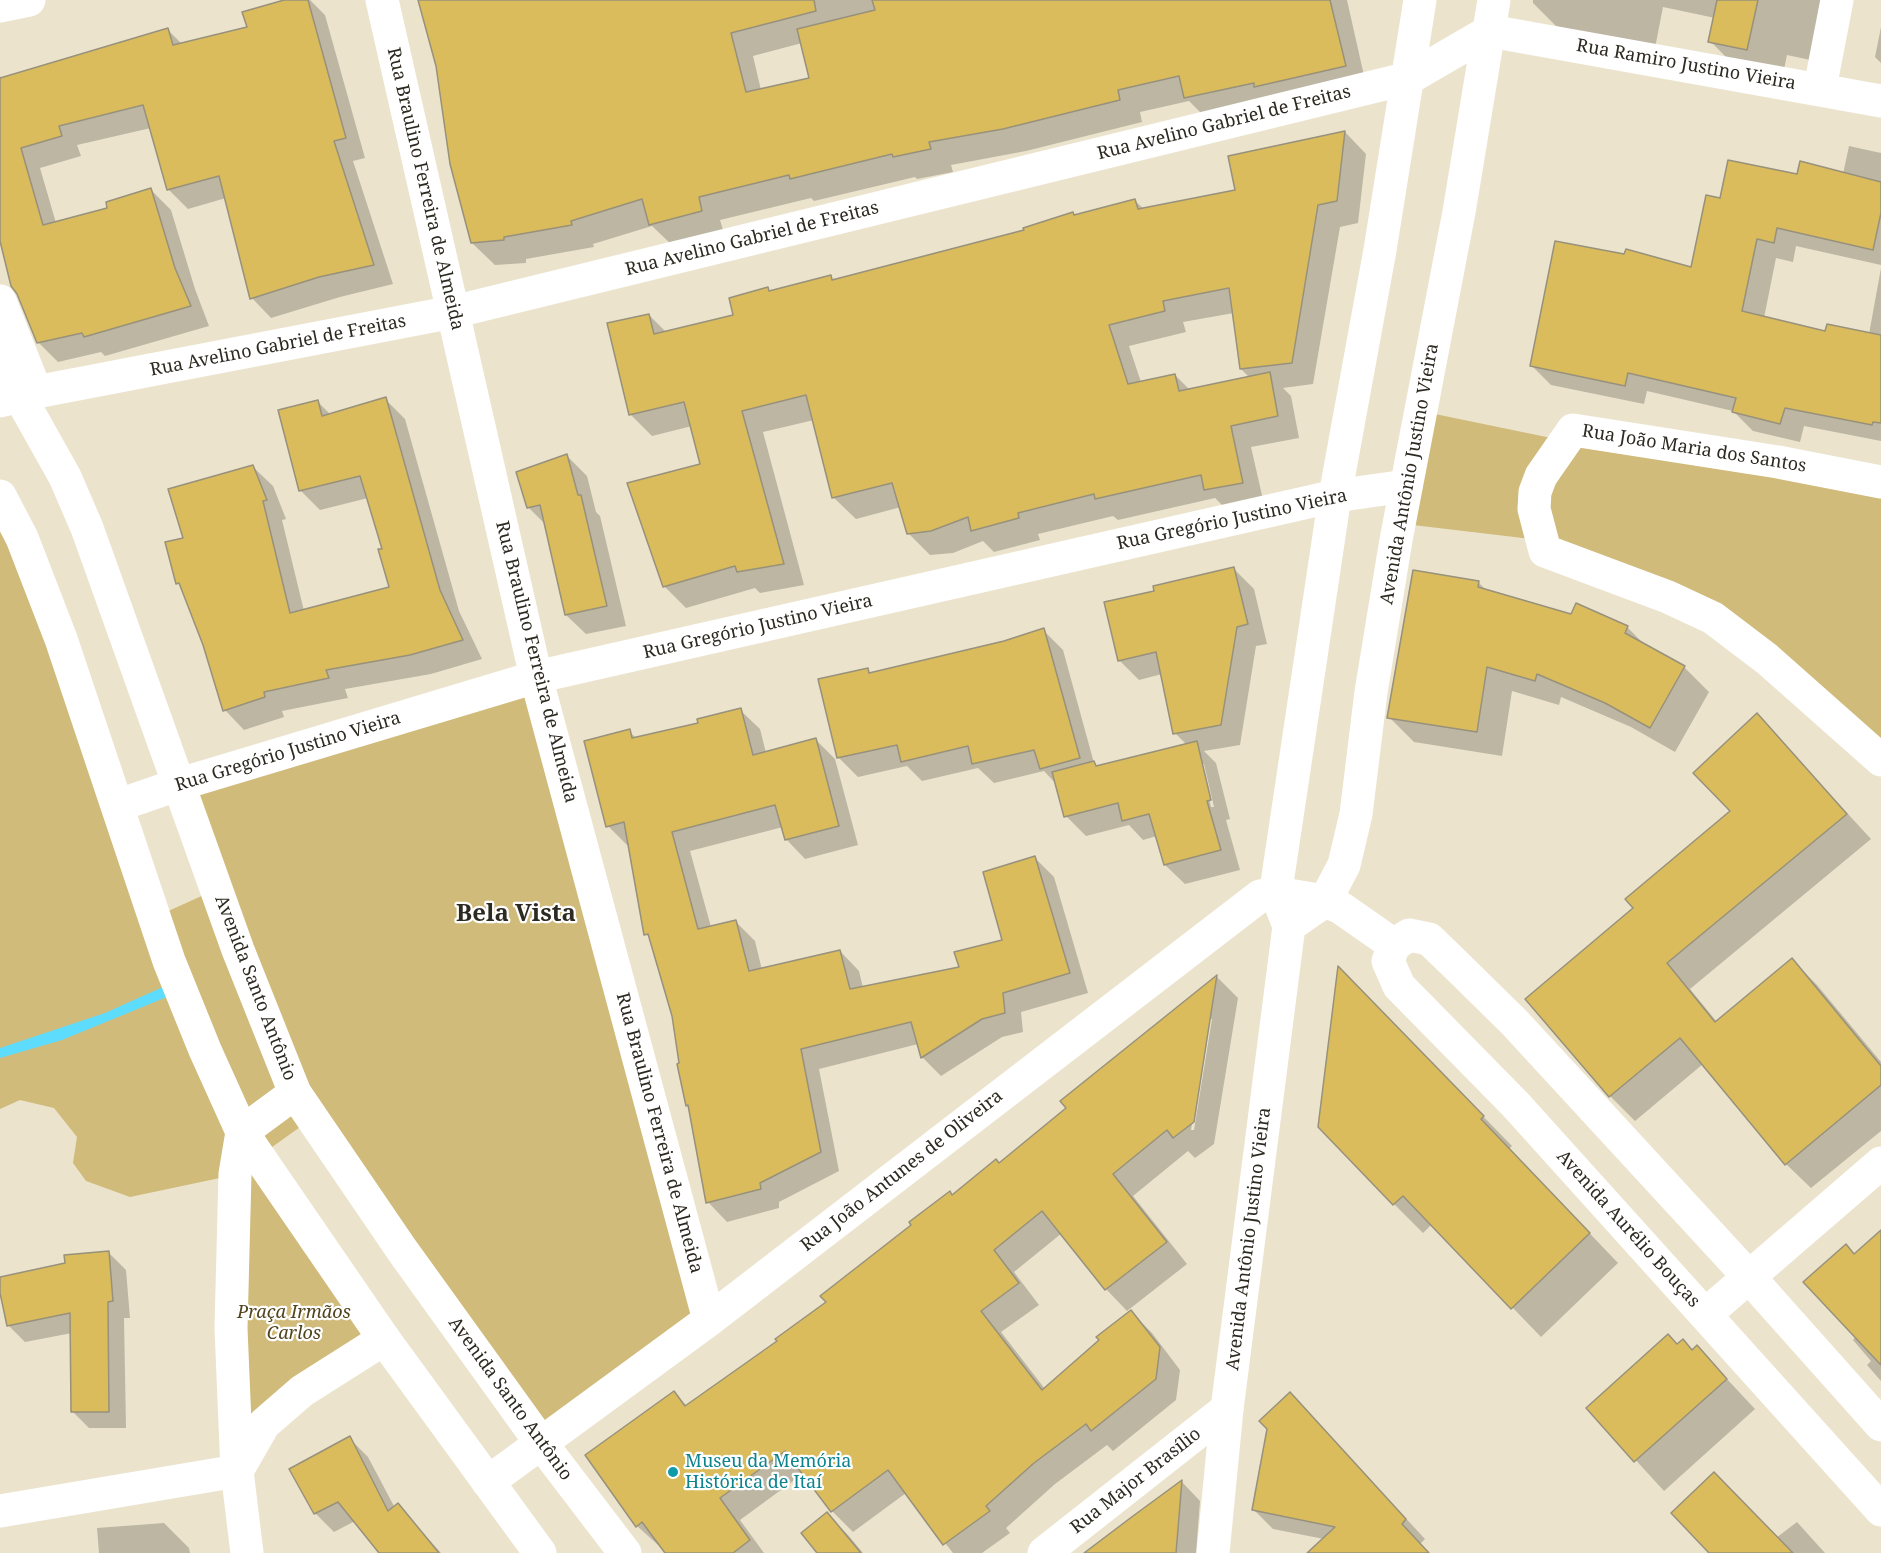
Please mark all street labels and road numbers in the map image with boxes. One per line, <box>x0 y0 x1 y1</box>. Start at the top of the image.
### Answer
street label: Rua Ramiro Justino Vieira <box>1575 35 1797 95</box>
street label: Rua Braulino Ferreira de Almeida <box>382 46 468 332</box>
street label: Rua Avelino Gabriel de Freitas <box>1095 81 1353 165</box>
street label: Rua Avelino Gabriel de Freitas <box>623 197 881 281</box>
street label: Rua Avelino Gabriel de Freitas <box>148 311 408 381</box>
street label: Avenida Antônio Justino Vieira <box>1376 342 1444 606</box>
street label: Rua João Maria dos Santos <box>1580 421 1808 477</box>
street label: Rua Gregório Justino Vieira <box>1115 485 1349 555</box>
street label: Rua Braulino Ferreira de Almeida <box>490 519 582 805</box>
street label: Rua Gregório Justino Vieira <box>641 590 875 664</box>
street label: Rua Gregório Justino Vieira <box>173 707 403 797</box>
street label: Avenida Santo Antônio <box>210 892 300 1084</box>
street label: Rua Braulino Ferreira de Almeida <box>611 990 707 1276</box>
street label: Rua João Antunes de Oliveira <box>797 1085 1007 1257</box>
street label: Avenida Antônio Justino Vieira <box>1222 1106 1276 1372</box>
street label: Avenida Aurélio Bouças <box>1552 1146 1704 1312</box>
street label: Avenida Santo Antônio <box>443 1313 577 1485</box>
street label: Rua Major Brasílio <box>1066 1423 1206 1539</box>

